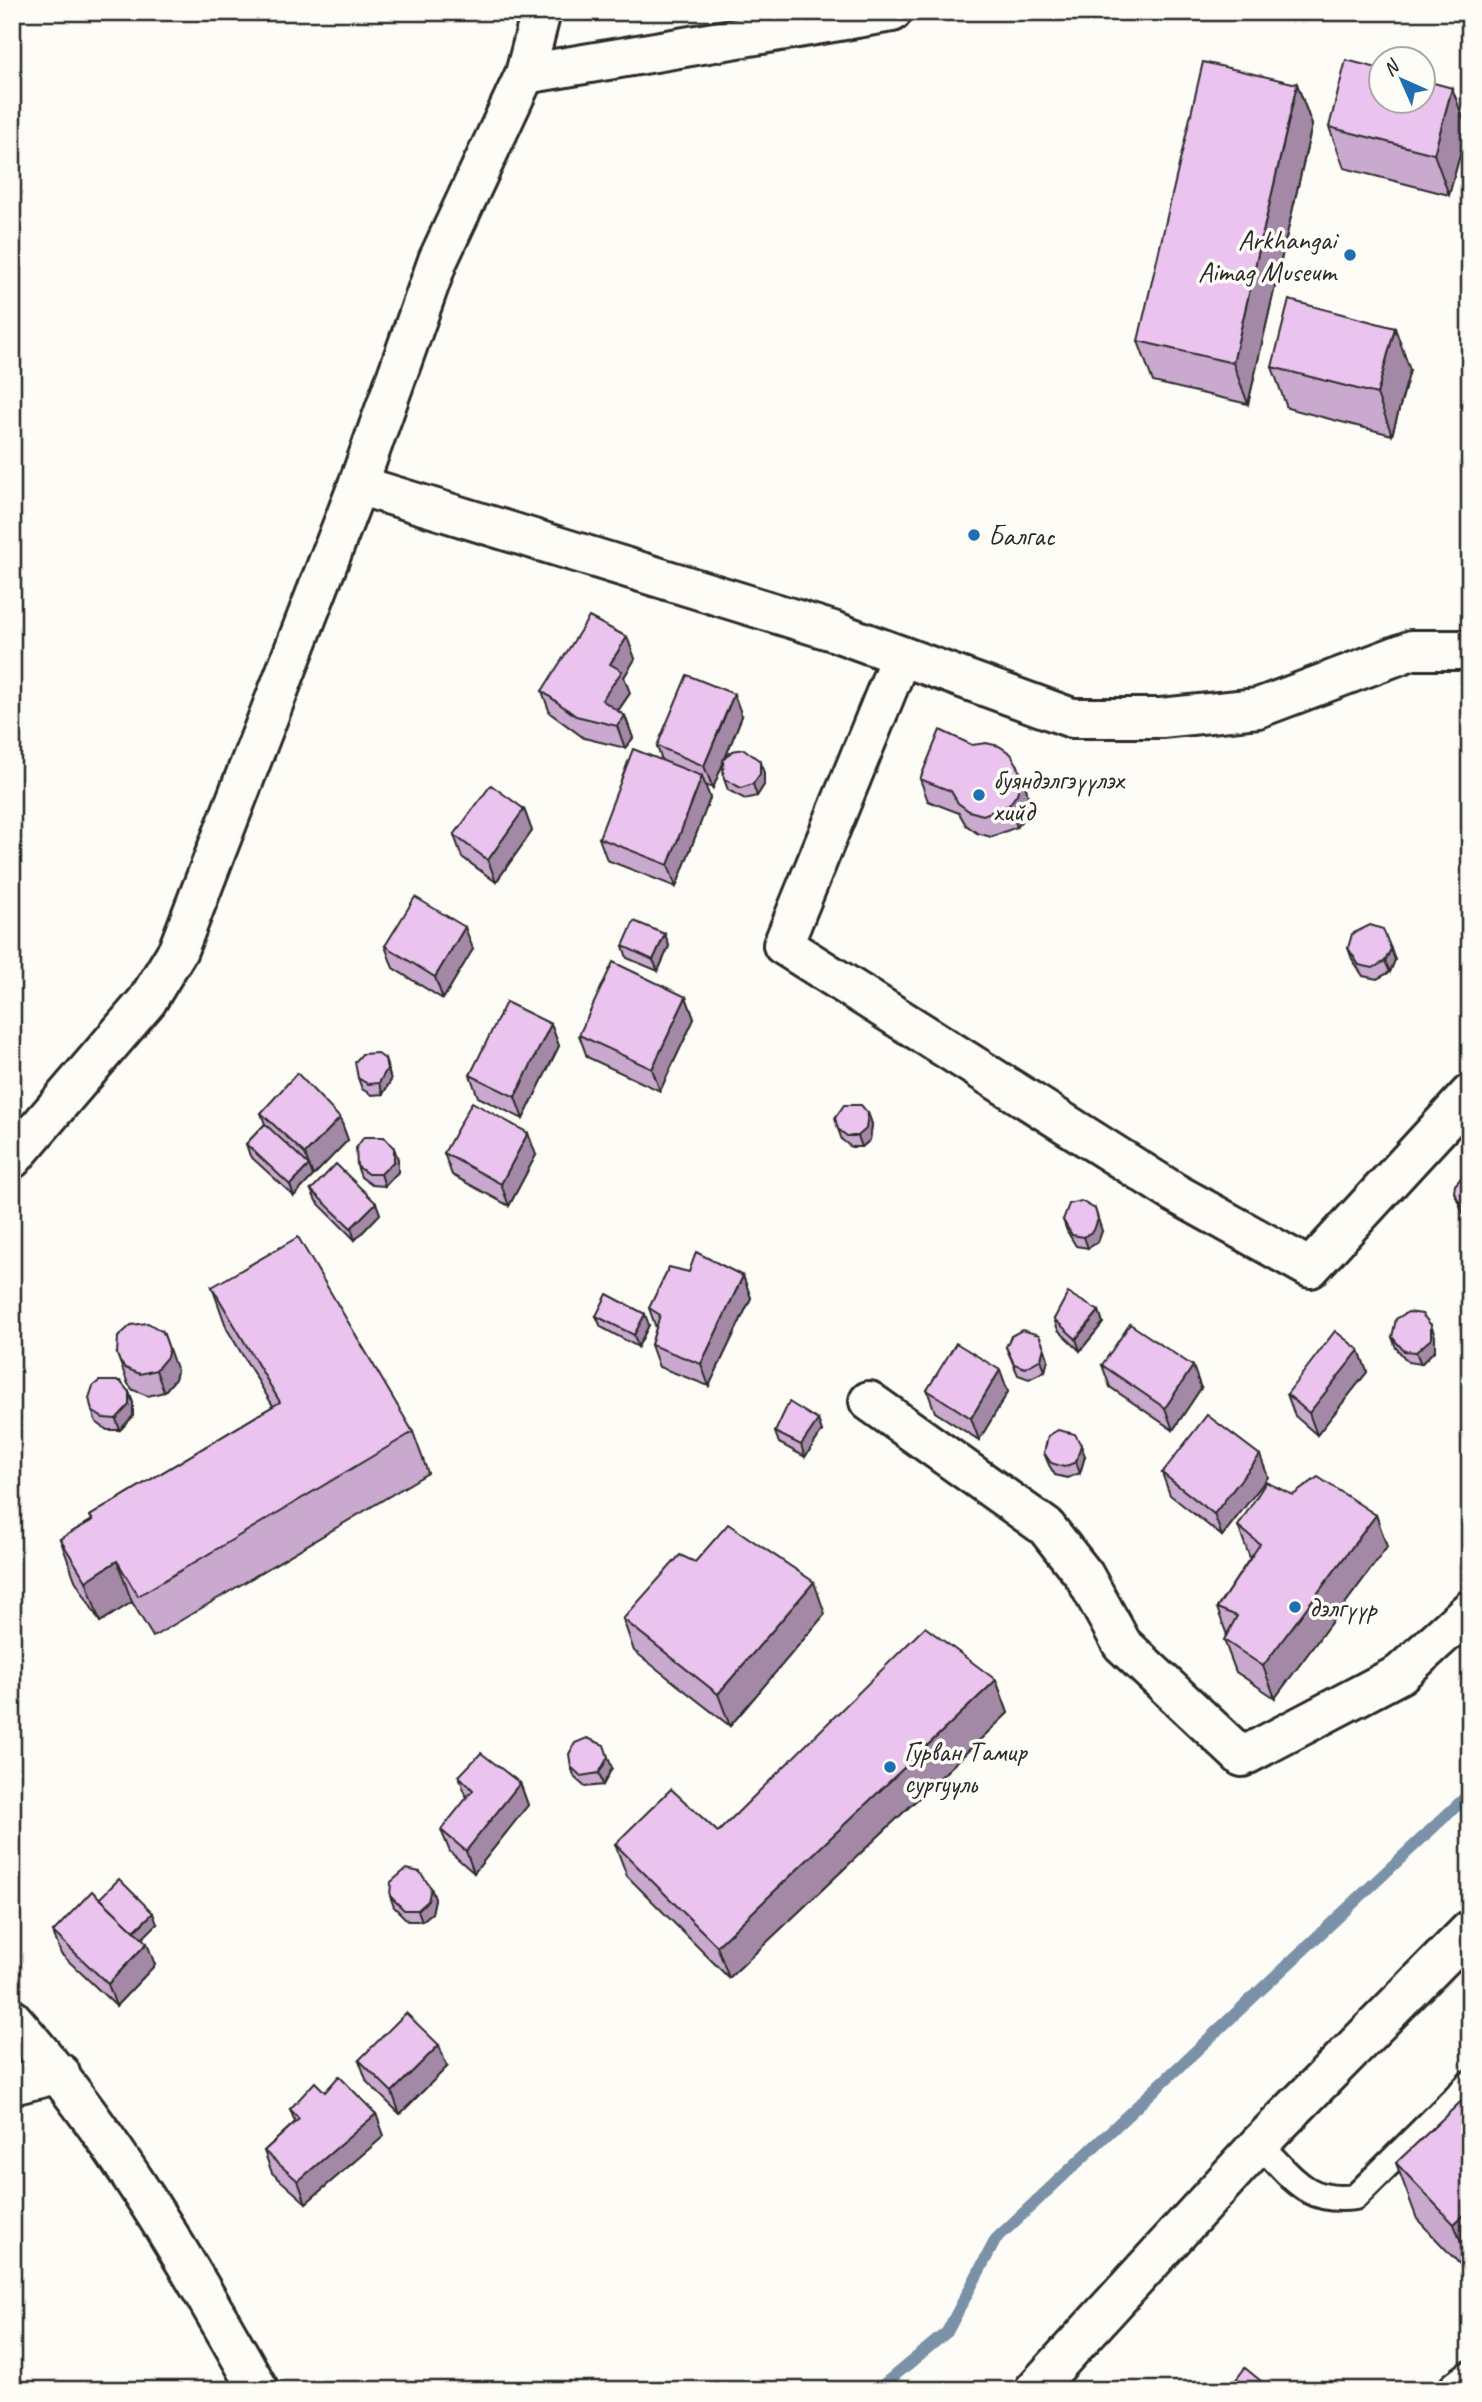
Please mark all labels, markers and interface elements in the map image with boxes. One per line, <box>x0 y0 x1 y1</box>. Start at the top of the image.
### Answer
north arrow <box>1366 46 1436 116</box>
text: N <box>1378 54 1406 81</box>
place label: Arkhangai Aimag Museum <box>1198 222 1340 289</box>
marker: Arkhangai Aimag Museum <box>1342 247 1358 263</box>
place label: Балгас <box>988 518 1056 553</box>
marker: Балгас <box>966 527 982 543</box>
place label: буяндэлгэүүлэх хийд <box>993 762 1126 829</box>
marker: буяндэлгэүүлэх хийд <box>971 787 987 803</box>
place label: дэлгүүр <box>1309 1590 1378 1625</box>
marker: дэлгүүр <box>1287 1599 1303 1615</box>
place label: Гурван Тамир сургууль <box>904 1734 1028 1801</box>
marker: Гурван Тамир сургууль <box>882 1759 898 1775</box>

